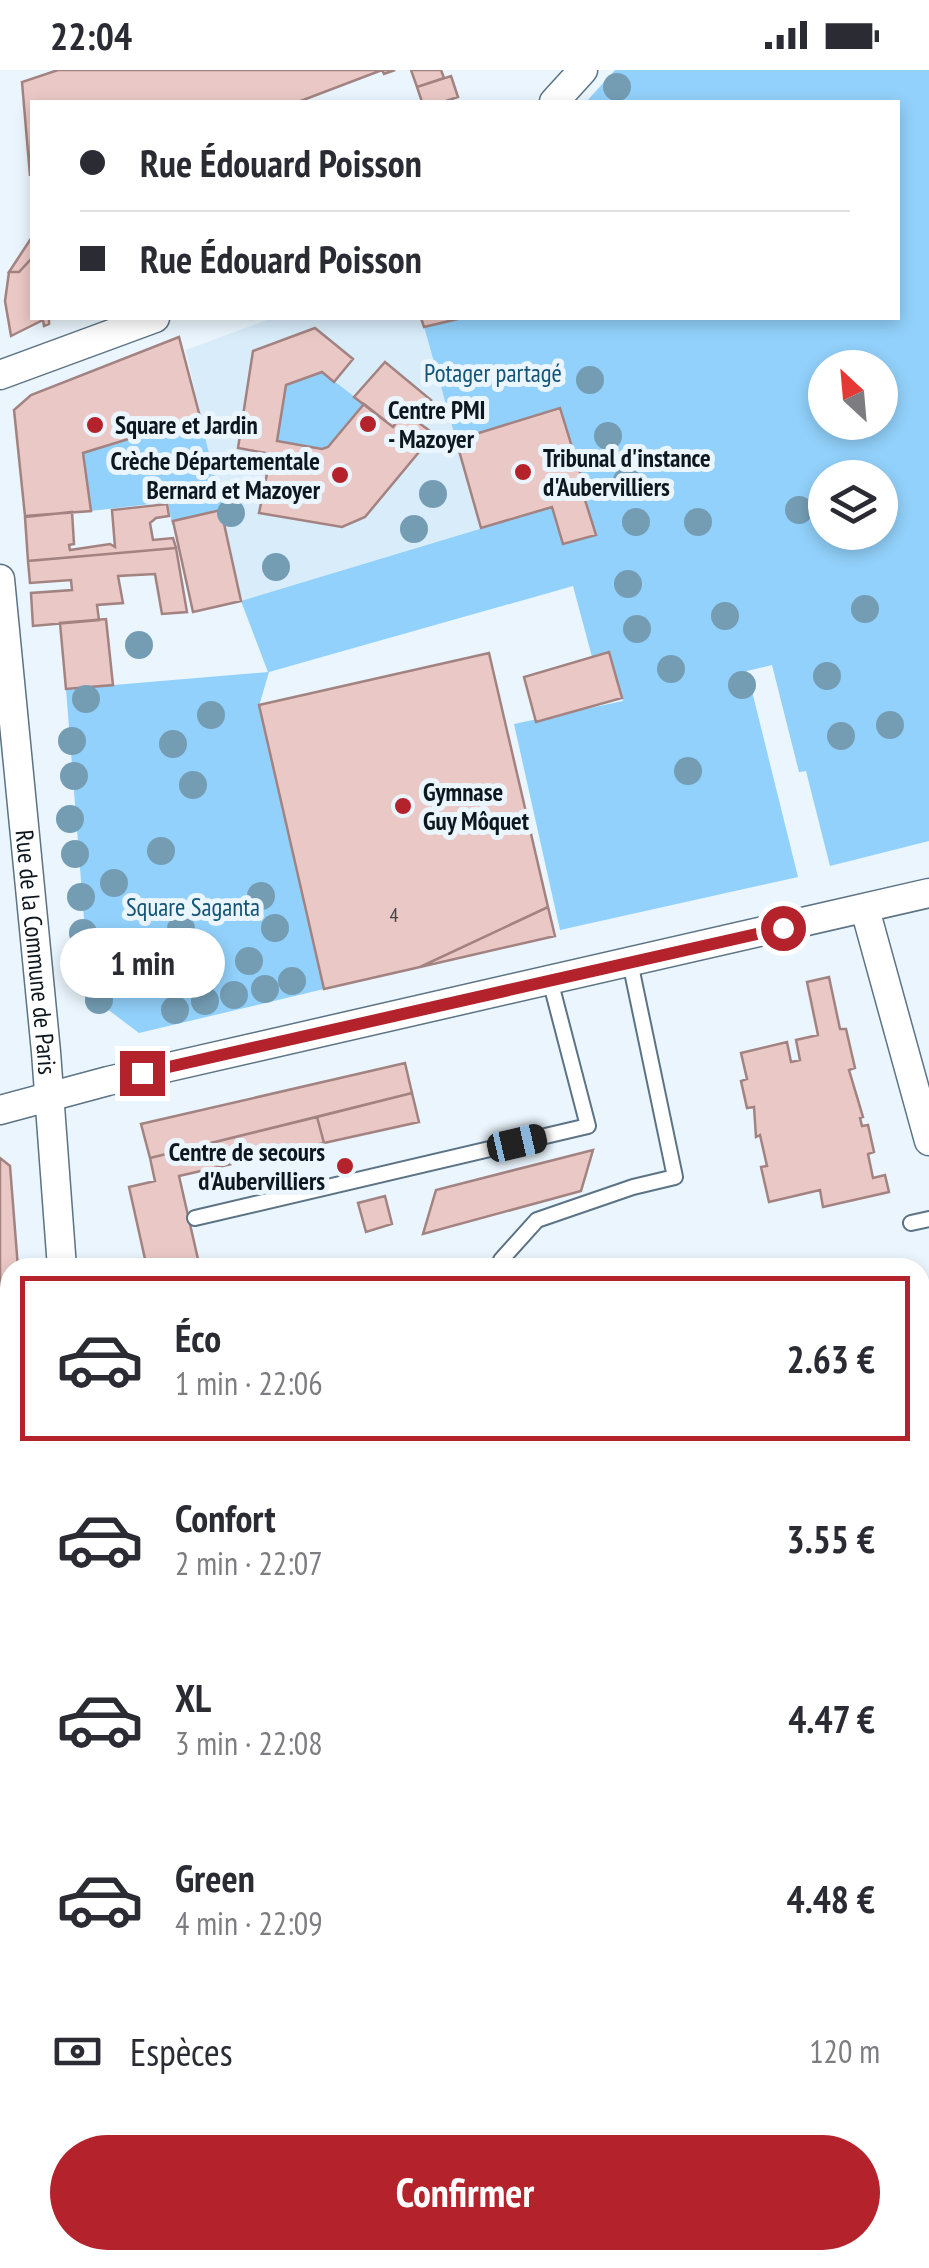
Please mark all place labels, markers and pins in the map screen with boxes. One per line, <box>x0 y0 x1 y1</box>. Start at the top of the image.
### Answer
place label: Centre PMI - Mazoyer <box>388 394 486 455</box>
place label: Square et Jardin <box>115 409 258 441</box>
marker: Centre PMI - Mazoyer <box>357 413 379 435</box>
marker: Square et Jardin <box>84 414 106 436</box>
place label: Tribunal d'instance d'Aubervilliers <box>543 442 711 503</box>
place label: Crèche Départementale Bernard et Mazoyer <box>111 445 321 506</box>
marker: Tribunal d'instance d'Aubervilliers <box>512 461 534 483</box>
marker: Crèche Départementale Bernard et Mazoyer <box>329 464 351 486</box>
place label: Gymnase Guy Môquet <box>423 776 530 837</box>
marker: Gymnase Guy Môquet <box>392 795 414 817</box>
place label: Centre de secours d'Aubervilliers <box>169 1136 325 1197</box>
marker: Centre de secours d'Aubervilliers <box>334 1155 356 1177</box>

